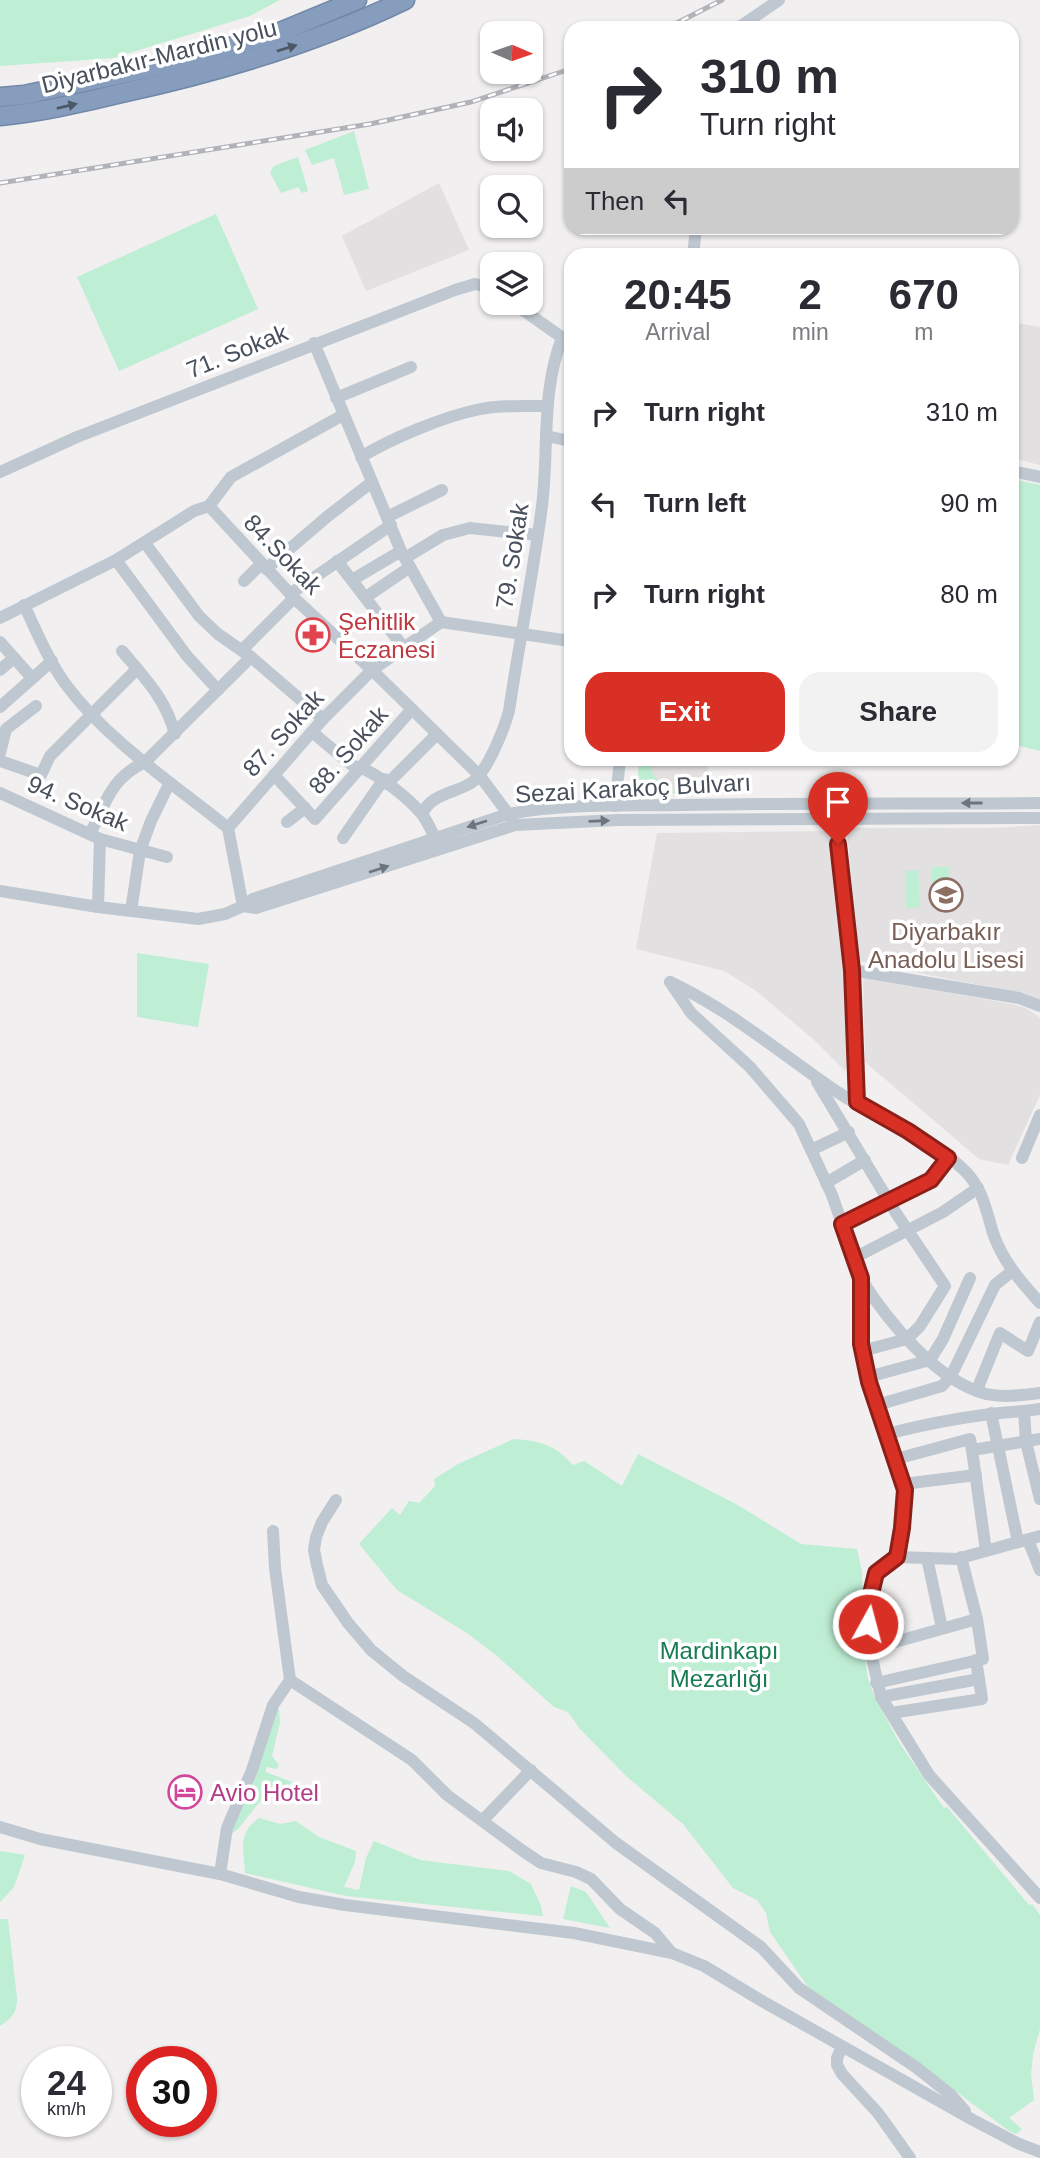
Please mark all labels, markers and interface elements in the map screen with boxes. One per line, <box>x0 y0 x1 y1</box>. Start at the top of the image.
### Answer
street label: Diyarbakır-Mardin yolu <box>39 14 279 98</box>
north arrow <box>480 21 542 84</box>
map controls <box>480 21 543 315</box>
one-way arrow <box>277 43 298 53</box>
icon: right <box>585 49 676 140</box>
text: 310 m <box>700 49 839 103</box>
button: sound <box>480 98 543 161</box>
one-way arrow <box>56 100 78 111</box>
text: Turn right <box>700 106 836 142</box>
button: search <box>480 175 543 238</box>
icon: left <box>658 182 696 220</box>
text: Then <box>585 186 644 216</box>
button: layers <box>480 252 543 315</box>
text: 20:45 <box>624 271 732 318</box>
text: 2 <box>798 271 822 318</box>
text: 670 <box>889 271 959 318</box>
street label: 71. Sokak <box>182 318 292 384</box>
text: Arrival <box>645 319 710 345</box>
text: min <box>792 319 829 345</box>
text: m <box>914 319 933 345</box>
icon: right <box>585 394 623 432</box>
text: Turn right <box>644 397 765 427</box>
text: 310 m <box>926 397 998 427</box>
icon: left <box>585 485 623 523</box>
text: Turn left <box>644 488 746 518</box>
text: 90 m <box>940 488 998 518</box>
street label: 79. Sokak <box>490 500 534 611</box>
street label: 84.Sokak <box>239 509 328 600</box>
icon: right <box>585 576 623 614</box>
text: Turn right <box>644 579 765 609</box>
text: 80 m <box>940 579 998 609</box>
place label: Şehitlik Eczanesi <box>338 608 435 663</box>
pharmacy icon: Şehitlik Eczanesi <box>294 616 332 654</box>
button: Exit <box>585 672 785 752</box>
button: Share <box>799 672 998 752</box>
street label: 87. Sokak <box>237 684 329 782</box>
street label: 88. Sokak <box>303 700 394 799</box>
street label: Sezai Karakoç Bulvarı <box>514 768 752 808</box>
street label: 94. Sokak <box>24 770 133 837</box>
pin <box>808 772 868 844</box>
icon: arrive <box>819 783 857 821</box>
one-way arrow <box>961 797 983 809</box>
one-way arrow <box>588 816 610 827</box>
one-way arrow <box>466 819 487 830</box>
one-way arrow <box>368 863 389 874</box>
school or university icon: Diyarbakır Anadolu Lisesi <box>927 876 965 914</box>
place label: Diyarbakır Anadolu Lisesi <box>868 918 1024 973</box>
position arrow <box>831 1587 905 1661</box>
park label: Mardinkapı Mezarlığı <box>660 1637 778 1692</box>
hotel icon: Avio Hotel <box>166 1773 204 1811</box>
place label: Avio Hotel <box>210 1779 319 1806</box>
speed limit sign: 30 <box>126 2046 217 2137</box>
text: 24 <box>47 2063 86 2102</box>
text: km/h <box>47 2099 86 2119</box>

